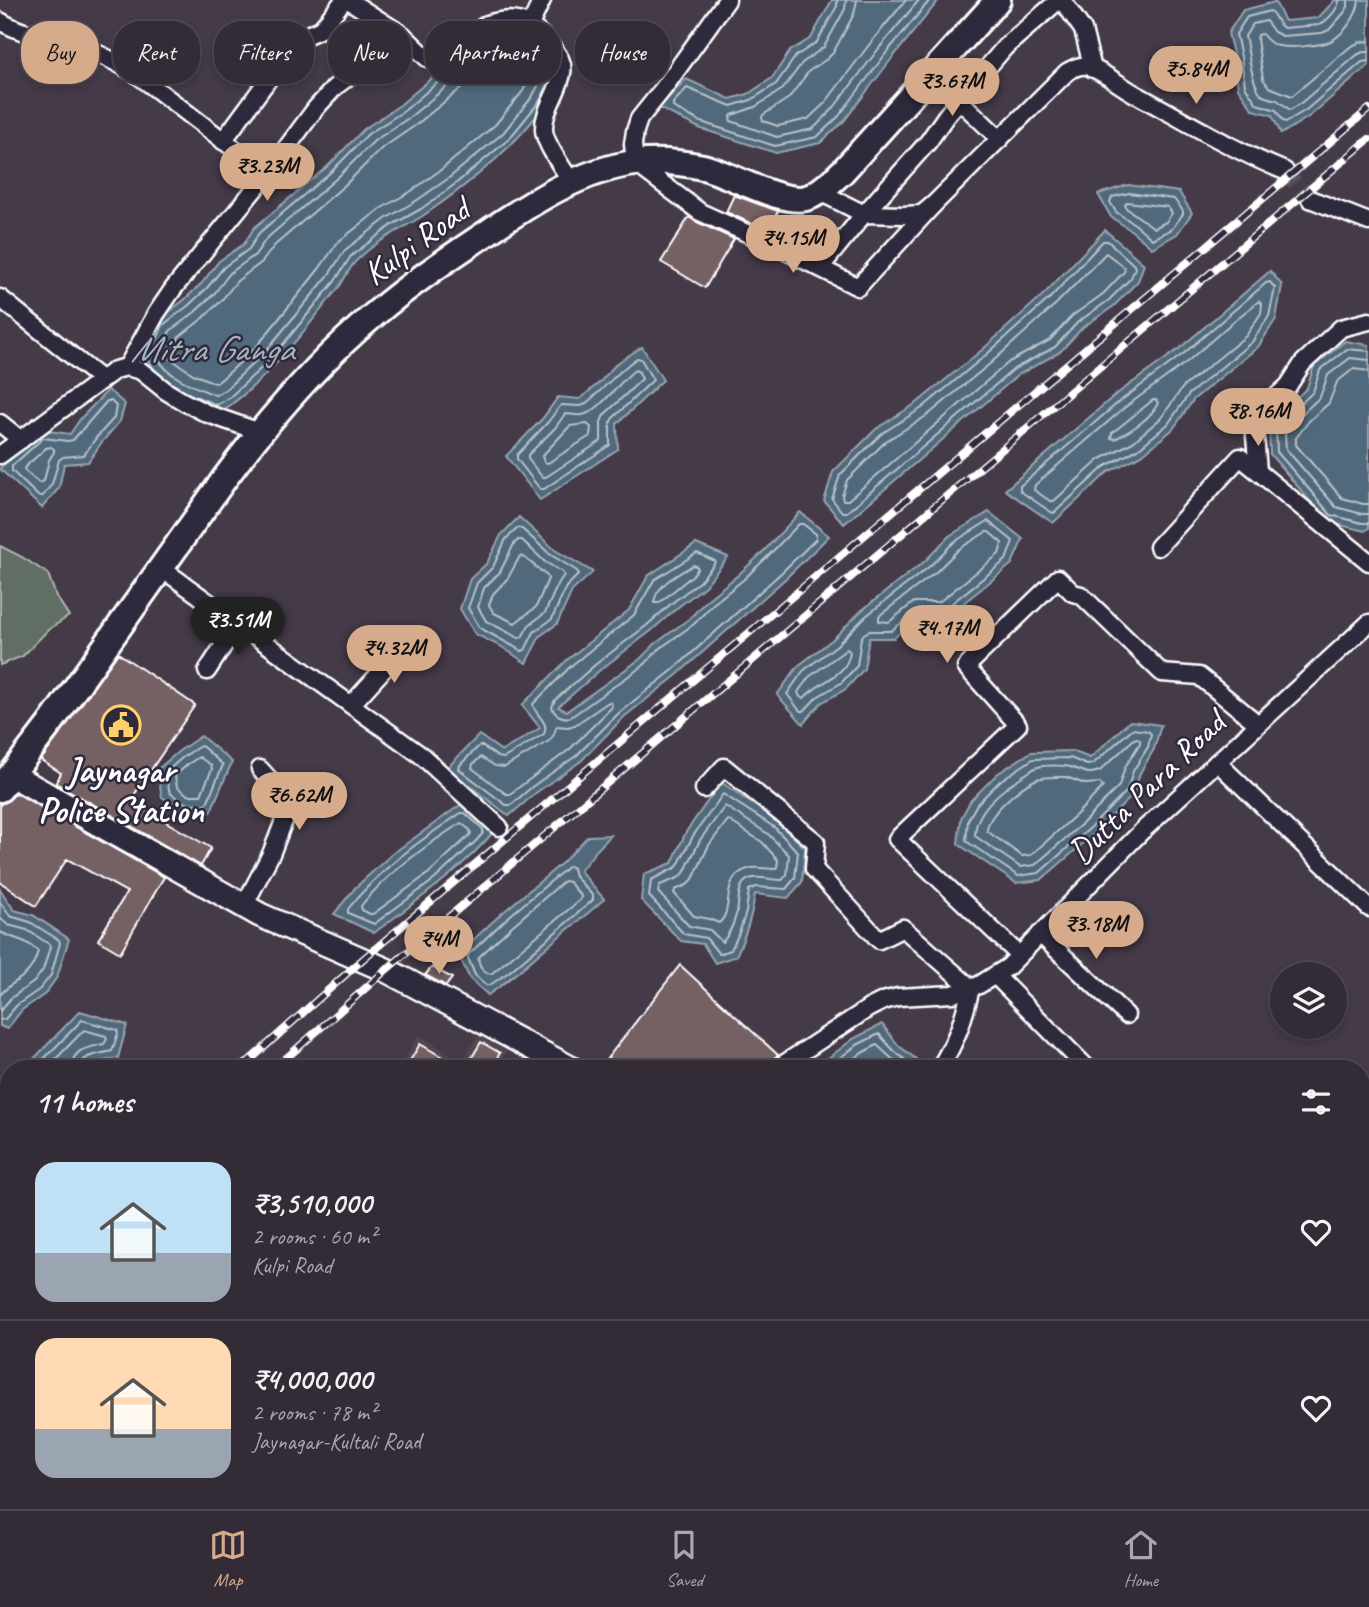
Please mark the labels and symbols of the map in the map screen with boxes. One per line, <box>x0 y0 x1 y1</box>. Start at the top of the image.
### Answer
pin: ₹5.84M <box>1139 46 1253 106</box>
pin: ₹3.67M <box>895 58 1009 118</box>
pin: ₹3.23M <box>210 144 324 203</box>
street label: Kulpi Road <box>354 184 483 295</box>
pin: ₹4.15M <box>736 216 850 275</box>
water label: Mitra Ganga <box>131 325 297 372</box>
pin: ₹8.16M <box>1201 388 1315 448</box>
pin: ₹3.51M <box>181 598 295 657</box>
pin: ₹4.17M <box>890 606 1004 665</box>
pin: ₹4.32M <box>337 626 451 685</box>
street label: Dutta Para Road <box>1058 697 1238 874</box>
public building icon: Jaynagar Police Station <box>100 704 142 746</box>
place label: Jaynagar Police Station <box>38 748 205 833</box>
pin: ₹6.62M <box>242 772 356 832</box>
pin: ₹3.18M <box>1039 902 1153 961</box>
pin: ₹4M <box>405 916 473 976</box>

